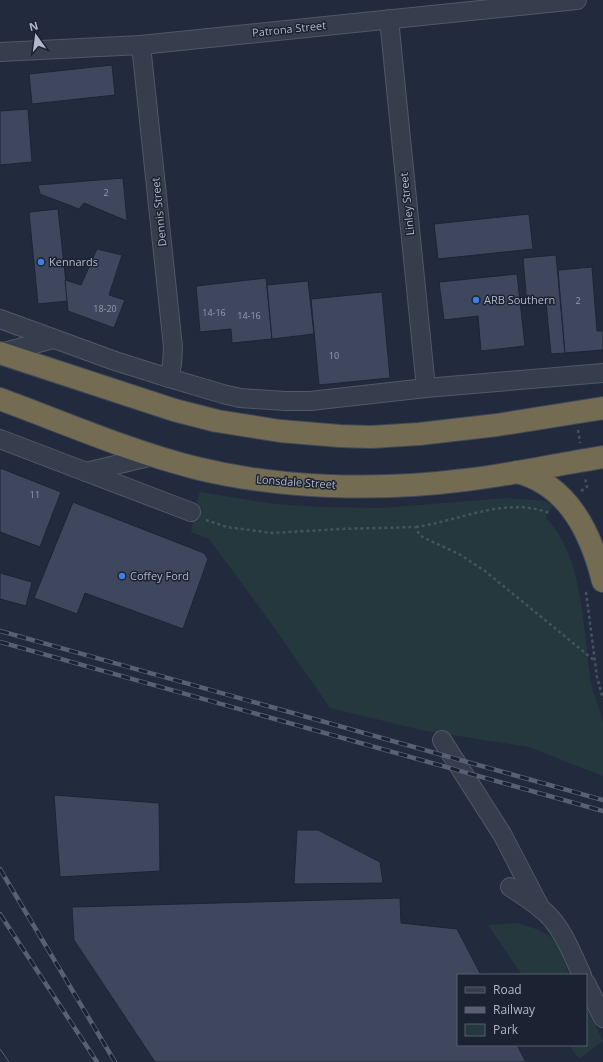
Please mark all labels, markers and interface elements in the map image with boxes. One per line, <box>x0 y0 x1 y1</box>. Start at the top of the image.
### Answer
north arrow <box>16 16 56 56</box>
text: N <box>27 17 40 34</box>
street label: Patrona Street <box>251 17 327 40</box>
street label: Linley Street <box>396 172 417 236</box>
street label: Dennis Street <box>147 177 170 247</box>
house number: 2 <box>103 186 109 199</box>
place label: Kennards <box>49 254 98 269</box>
marker: Kennards <box>36 257 46 267</box>
place label: ARB Southern <box>484 292 555 307</box>
house number: 2 <box>575 294 581 307</box>
marker: ARB Southern <box>471 295 481 305</box>
house number: 18-20 <box>93 302 117 315</box>
house number: 14-16 <box>202 306 226 319</box>
house number: 14-16 <box>237 309 261 322</box>
house number: 10 <box>329 349 339 362</box>
street label: Lonsdale Street <box>256 471 336 492</box>
house number: 11 <box>30 488 40 501</box>
place label: Coffey Ford <box>130 568 189 583</box>
marker: Coffey Ford <box>117 571 127 581</box>
legend <box>457 974 587 1046</box>
text: Road <box>493 981 522 998</box>
text: Railway <box>493 1001 536 1018</box>
text: Park <box>493 1021 519 1038</box>

